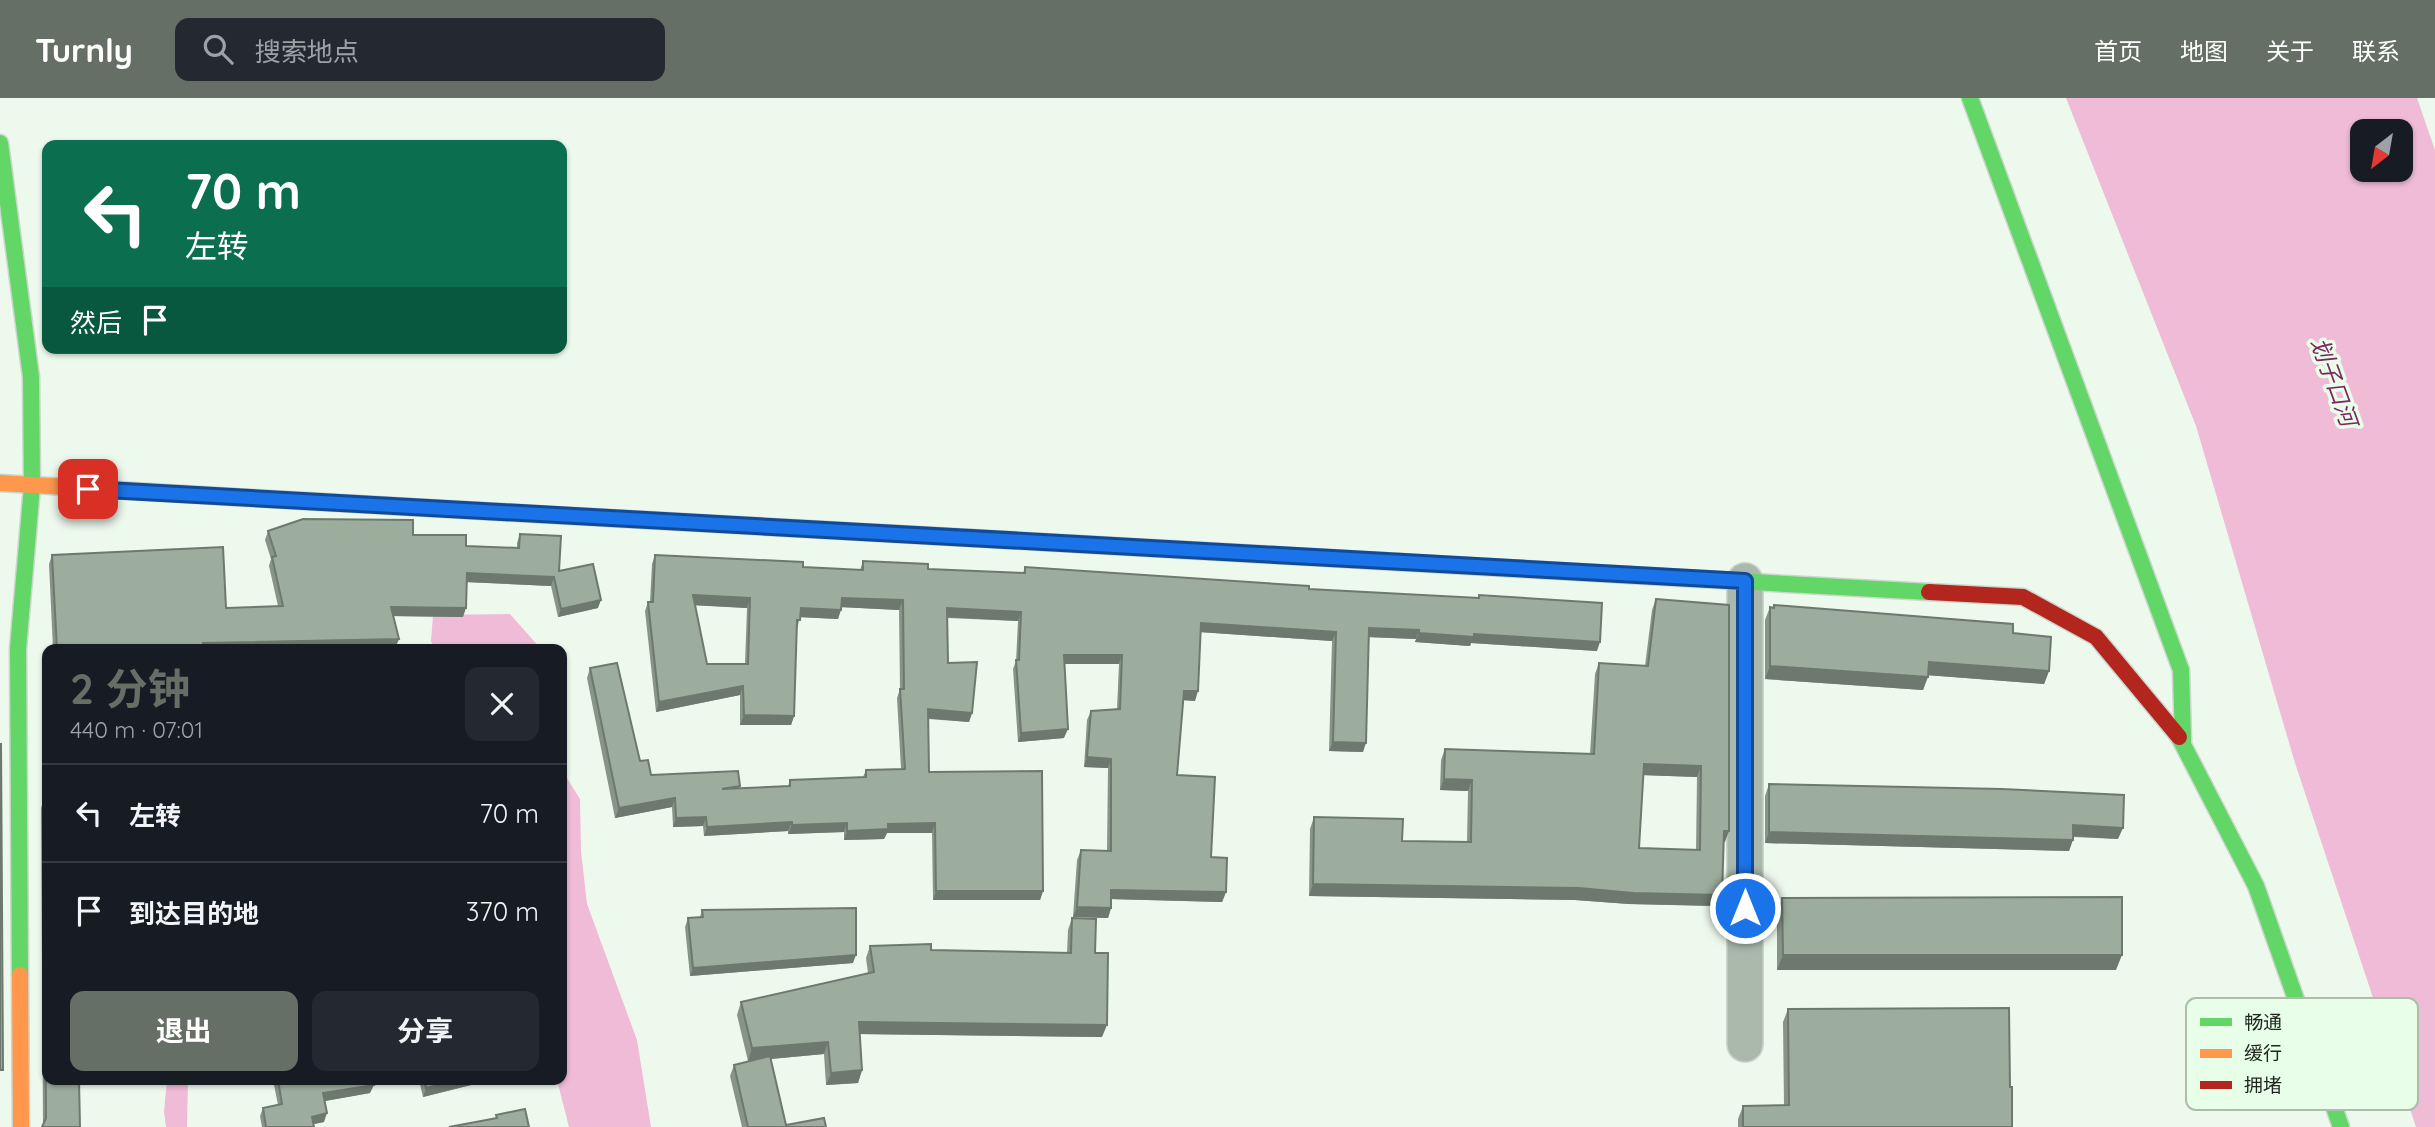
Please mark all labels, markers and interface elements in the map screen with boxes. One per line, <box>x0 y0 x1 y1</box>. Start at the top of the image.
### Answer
search box <box>175 18 665 81</box>
text: Turnly <box>35 29 133 70</box>
icon: search <box>199 30 237 68</box>
text: 搜索地点 <box>255 35 359 68</box>
text: 首页 <box>2094 36 2142 66</box>
text: 地图 <box>2180 36 2228 66</box>
text: 关于 <box>2266 36 2314 66</box>
text: 联系 <box>2352 36 2400 66</box>
north arrow <box>2350 119 2413 182</box>
map controls <box>2350 119 2413 182</box>
text: 70 m <box>185 160 301 221</box>
icon: left <box>70 168 161 259</box>
text: 左转 <box>185 226 249 266</box>
icon: arrive <box>136 301 174 339</box>
text: 然后 <box>70 306 122 339</box>
water label: 划子口河 <box>2305 334 2365 434</box>
pin <box>58 459 118 519</box>
icon: arrive <box>69 470 107 508</box>
text: 2 分钟 <box>70 662 190 715</box>
button: close <box>465 667 539 741</box>
text: 440 m · 07:01 <box>70 715 203 744</box>
icon: left <box>70 794 108 832</box>
text: 70 m <box>479 797 539 830</box>
text: 左转 <box>129 799 181 832</box>
position arrow <box>1708 871 1782 945</box>
icon: arrive <box>70 892 108 930</box>
text: 370 m <box>466 895 539 928</box>
text: 到达目的地 <box>129 897 259 930</box>
button: 退出 <box>70 991 298 1071</box>
button: 分享 <box>312 991 539 1071</box>
legend <box>2186 998 2418 1110</box>
text: 畅通 <box>2244 1010 2282 1034</box>
text: 缓行 <box>2244 1041 2282 1065</box>
text: 拥堵 <box>2244 1073 2282 1097</box>

